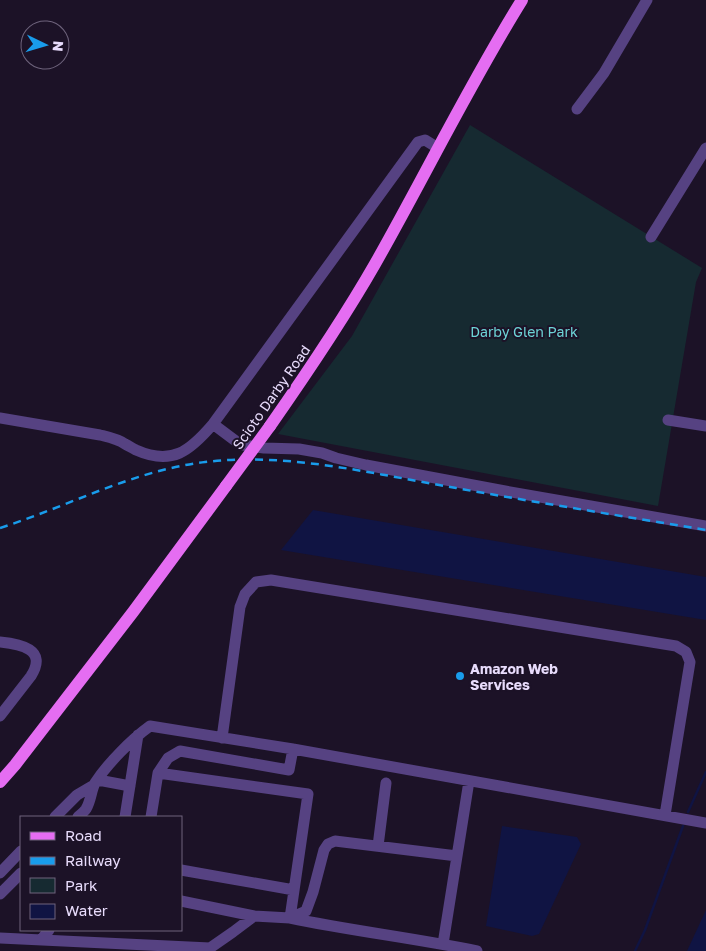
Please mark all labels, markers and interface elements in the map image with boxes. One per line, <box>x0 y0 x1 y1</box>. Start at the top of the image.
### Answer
north arrow <box>20 20 70 70</box>
text: N <box>50 40 67 52</box>
park label: Darby Glen Park <box>470 323 578 340</box>
street label: Scioto Darby Road <box>229 342 313 452</box>
place label: Amazon Web Services <box>470 660 558 693</box>
marker: Amazon Web Services <box>454 670 466 682</box>
legend <box>20 816 182 931</box>
text: Road <box>65 826 102 844</box>
text: Railway <box>65 851 121 869</box>
text: Park <box>65 876 98 894</box>
text: Water <box>65 901 108 919</box>

